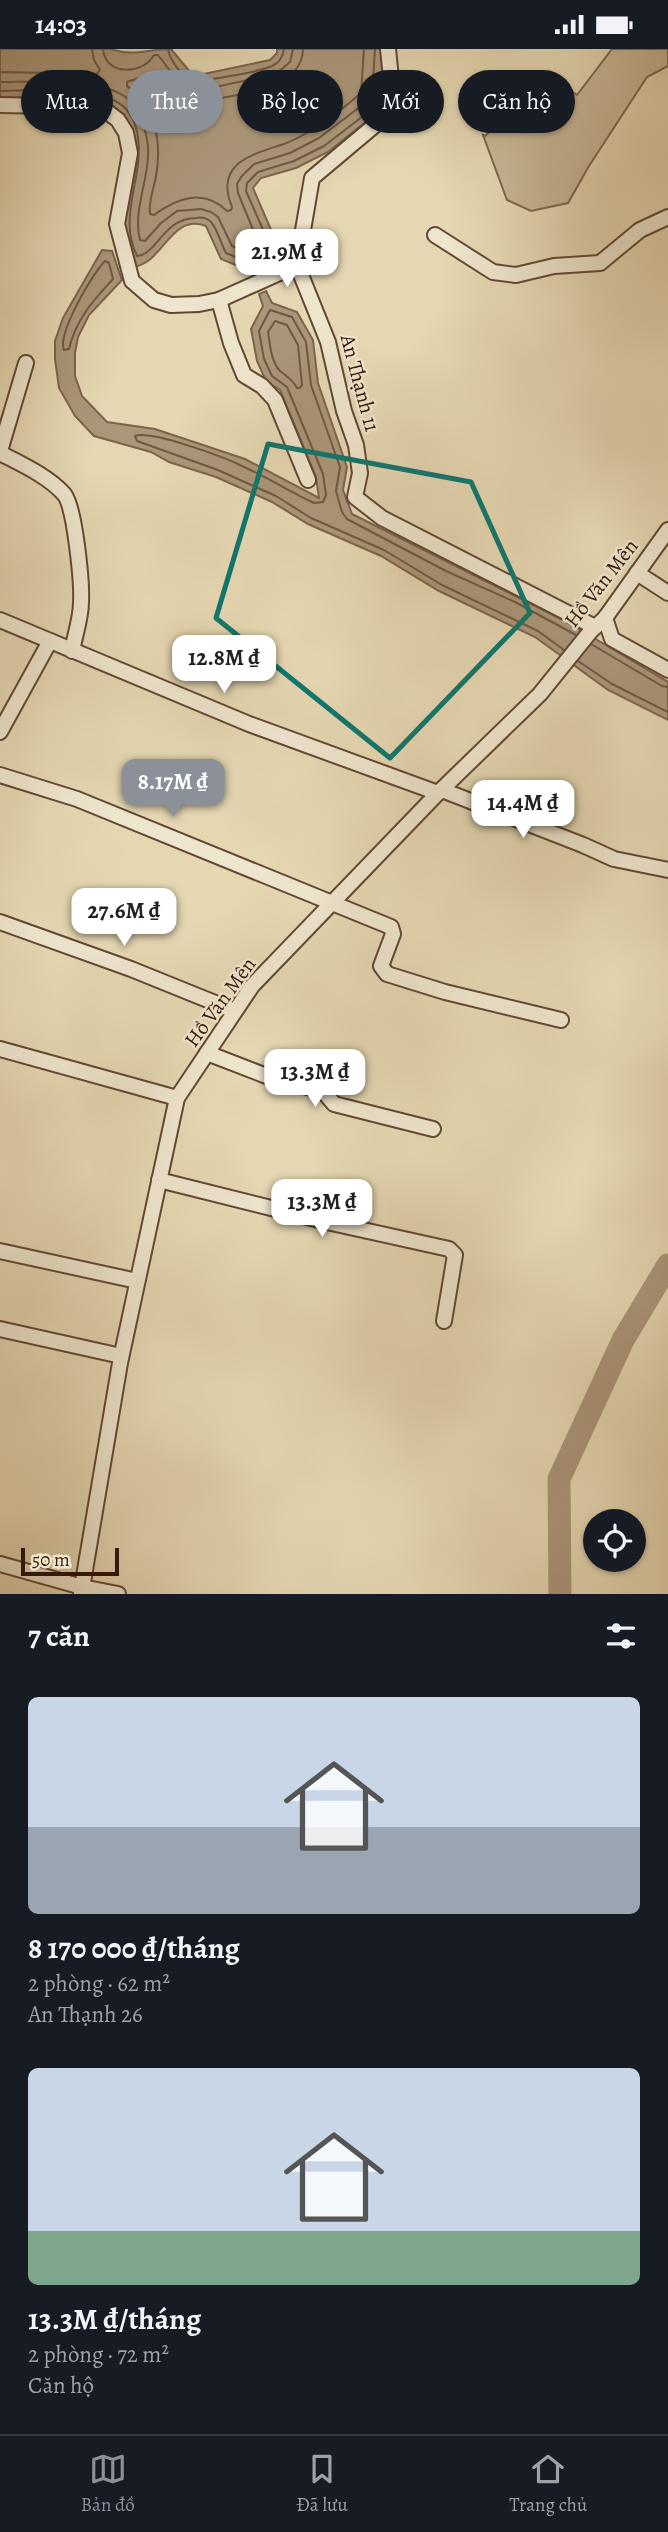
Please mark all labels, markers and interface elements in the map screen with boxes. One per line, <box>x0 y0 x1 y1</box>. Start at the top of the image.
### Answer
text: 14:03 <box>35 7 87 42</box>
chip: Mua <box>21 70 113 133</box>
chip: Thuê <box>127 70 223 133</box>
chip: Bộ lọc <box>237 70 343 133</box>
chip: Mới <box>357 70 444 133</box>
chip: Căn hộ <box>458 70 575 133</box>
pin: 21.9M ₫ <box>222 229 352 289</box>
text: 21.9M ₫ <box>251 236 323 267</box>
street label: An Thạnh 11 <box>333 330 386 435</box>
street label: Hồ Văn Mên <box>558 533 644 633</box>
pin: 12.8M ₫ <box>159 635 289 695</box>
text: 12.8M ₫ <box>188 642 260 673</box>
pin: 8.17M ₫ <box>108 759 238 819</box>
text: 8.17M ₫ <box>138 766 208 797</box>
pin: 14.4M ₫ <box>458 781 588 840</box>
text: 14.4M ₫ <box>487 787 559 818</box>
pin: 27.6M ₫ <box>59 888 189 948</box>
text: 27.6M ₫ <box>87 895 161 926</box>
street label: Hồ Văn Mên <box>178 951 262 1053</box>
pin: 13.3M ₫ <box>250 1049 380 1109</box>
text: 13.3M ₫ <box>280 1056 350 1087</box>
pin: 13.3M ₫ <box>257 1179 387 1239</box>
text: 13.3M ₫ <box>287 1186 357 1217</box>
map controls <box>583 1509 646 1572</box>
button: locate <box>583 1509 646 1572</box>
scale bar <box>21 1545 119 1577</box>
text: 50 m <box>32 1547 70 1573</box>
text: 7 căn <box>28 1616 90 1656</box>
icon: filters <box>602 1617 640 1655</box>
icon: home <box>271 1743 397 1869</box>
text: 8 170 000 ₫/tháng <box>28 1928 240 1968</box>
text: 2 phòng · 62 m² <box>28 1968 170 1999</box>
text: An Thạnh 26 <box>28 1999 143 2030</box>
icon: home <box>271 2114 397 2240</box>
text: 13.3M ₫/tháng <box>28 2299 201 2339</box>
text: 2 phòng · 72 m² <box>28 2339 169 2370</box>
text: Căn hộ <box>28 2370 94 2401</box>
tab: Bản đồ <box>81 2450 135 2518</box>
tab: Đã lưu <box>296 2450 348 2518</box>
tab: Trang chủ <box>509 2450 587 2518</box>

